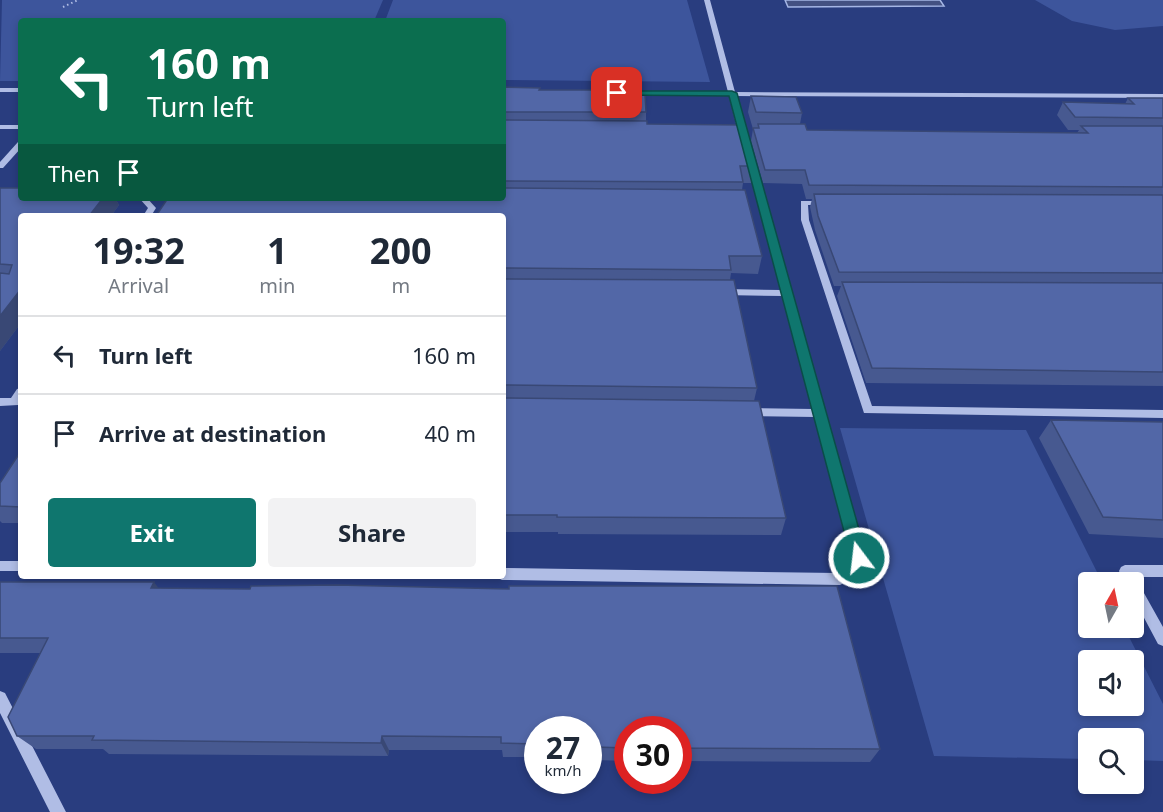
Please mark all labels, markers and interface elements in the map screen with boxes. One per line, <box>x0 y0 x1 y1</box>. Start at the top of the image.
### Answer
text: 160 m <box>147 34 271 91</box>
icon: left <box>48 42 126 120</box>
pin <box>591 67 642 118</box>
icon: arrive <box>600 76 633 109</box>
text: Turn left <box>147 88 253 125</box>
icon: arrive <box>112 156 145 189</box>
text: Then <box>48 158 100 188</box>
text: 19:32 <box>92 226 185 275</box>
text: 1 <box>267 226 288 275</box>
text: 200 <box>370 226 432 275</box>
text: Arrival <box>108 272 169 299</box>
text: min <box>259 272 295 299</box>
text: m <box>391 272 410 299</box>
icon: left <box>48 339 81 372</box>
text: Turn left <box>99 340 193 370</box>
text: 160 m <box>412 340 476 370</box>
icon: arrive <box>48 417 81 450</box>
text: Arrive at destination <box>99 418 326 448</box>
text: 40 m <box>425 418 476 448</box>
button: Exit <box>48 498 256 567</box>
button: Share <box>268 498 476 567</box>
position arrow <box>827 526 891 590</box>
north arrow <box>1078 572 1144 638</box>
map controls <box>1078 572 1144 794</box>
button: sound <box>1078 650 1144 716</box>
speed limit sign: 30 <box>614 716 692 794</box>
text: 27 <box>546 727 580 768</box>
button: search <box>1078 728 1144 794</box>
text: km/h <box>545 760 581 780</box>

